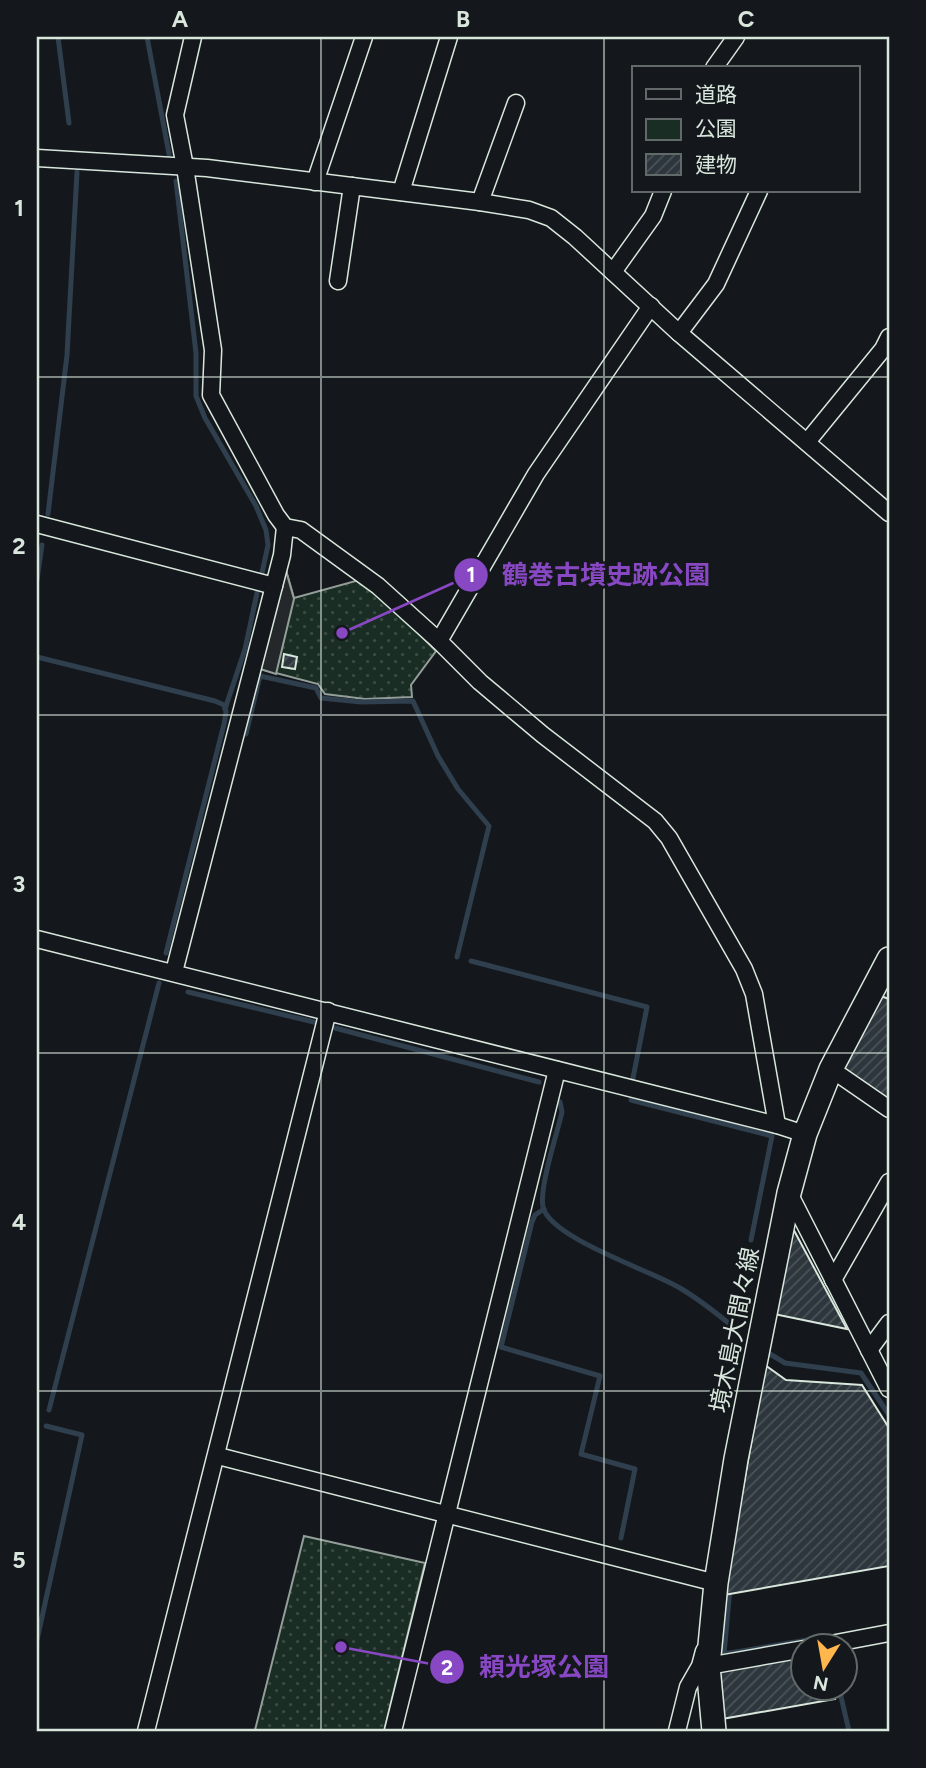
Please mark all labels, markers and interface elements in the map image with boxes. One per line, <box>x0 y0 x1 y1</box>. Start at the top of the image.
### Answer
text: A <box>172 5 189 33</box>
text: B <box>456 5 470 33</box>
text: C <box>738 5 755 33</box>
legend <box>632 66 860 192</box>
text: 道路 <box>695 82 737 107</box>
text: 公園 <box>695 116 737 141</box>
text: 建物 <box>695 152 737 177</box>
text: 1 <box>14 194 24 222</box>
text: 2 <box>12 532 26 560</box>
callout: 鶴巻古墳史跡公園 <box>453 551 724 598</box>
text: 鶴巻古墳史跡公園 <box>502 559 710 591</box>
text: 1 <box>467 562 475 587</box>
text: 3 <box>13 870 25 898</box>
text: 4 <box>12 1208 26 1236</box>
street label: 境木島大間々線 <box>704 1245 765 1415</box>
text: 5 <box>12 1546 26 1574</box>
north arrow <box>790 1632 860 1702</box>
callout: 頼光塚公園 <box>430 1644 623 1691</box>
text: 頼光塚公園 <box>479 1651 609 1683</box>
text: 2 <box>441 1655 453 1680</box>
text: N <box>811 1671 830 1696</box>

